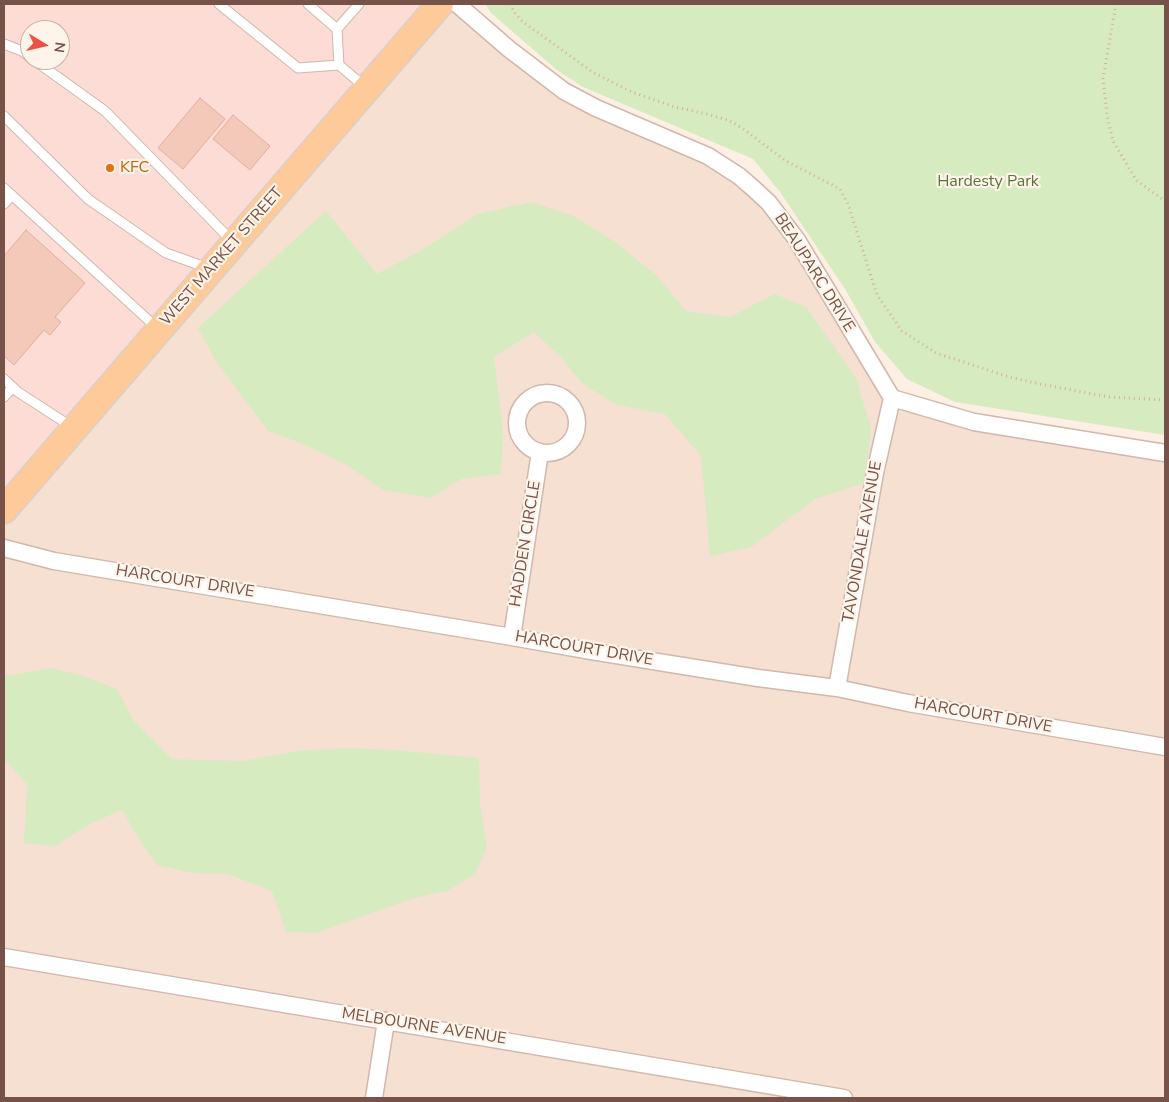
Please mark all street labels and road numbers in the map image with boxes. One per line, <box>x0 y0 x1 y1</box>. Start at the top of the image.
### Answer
street label: WEST MARKET STREET <box>157 184 287 330</box>
street label: BEAUPARC DRIVE <box>770 210 858 336</box>
street label: TAVONDALE AVENUE <box>839 460 887 624</box>
street label: HADDEN CIRCLE <box>507 480 545 608</box>
street label: HARCOURT DRIVE <box>114 562 256 602</box>
street label: HARCOURT DRIVE <box>513 627 655 671</box>
street label: HARCOURT DRIVE <box>912 694 1054 738</box>
street label: MELBOURNE AVENUE <box>340 1005 508 1049</box>

